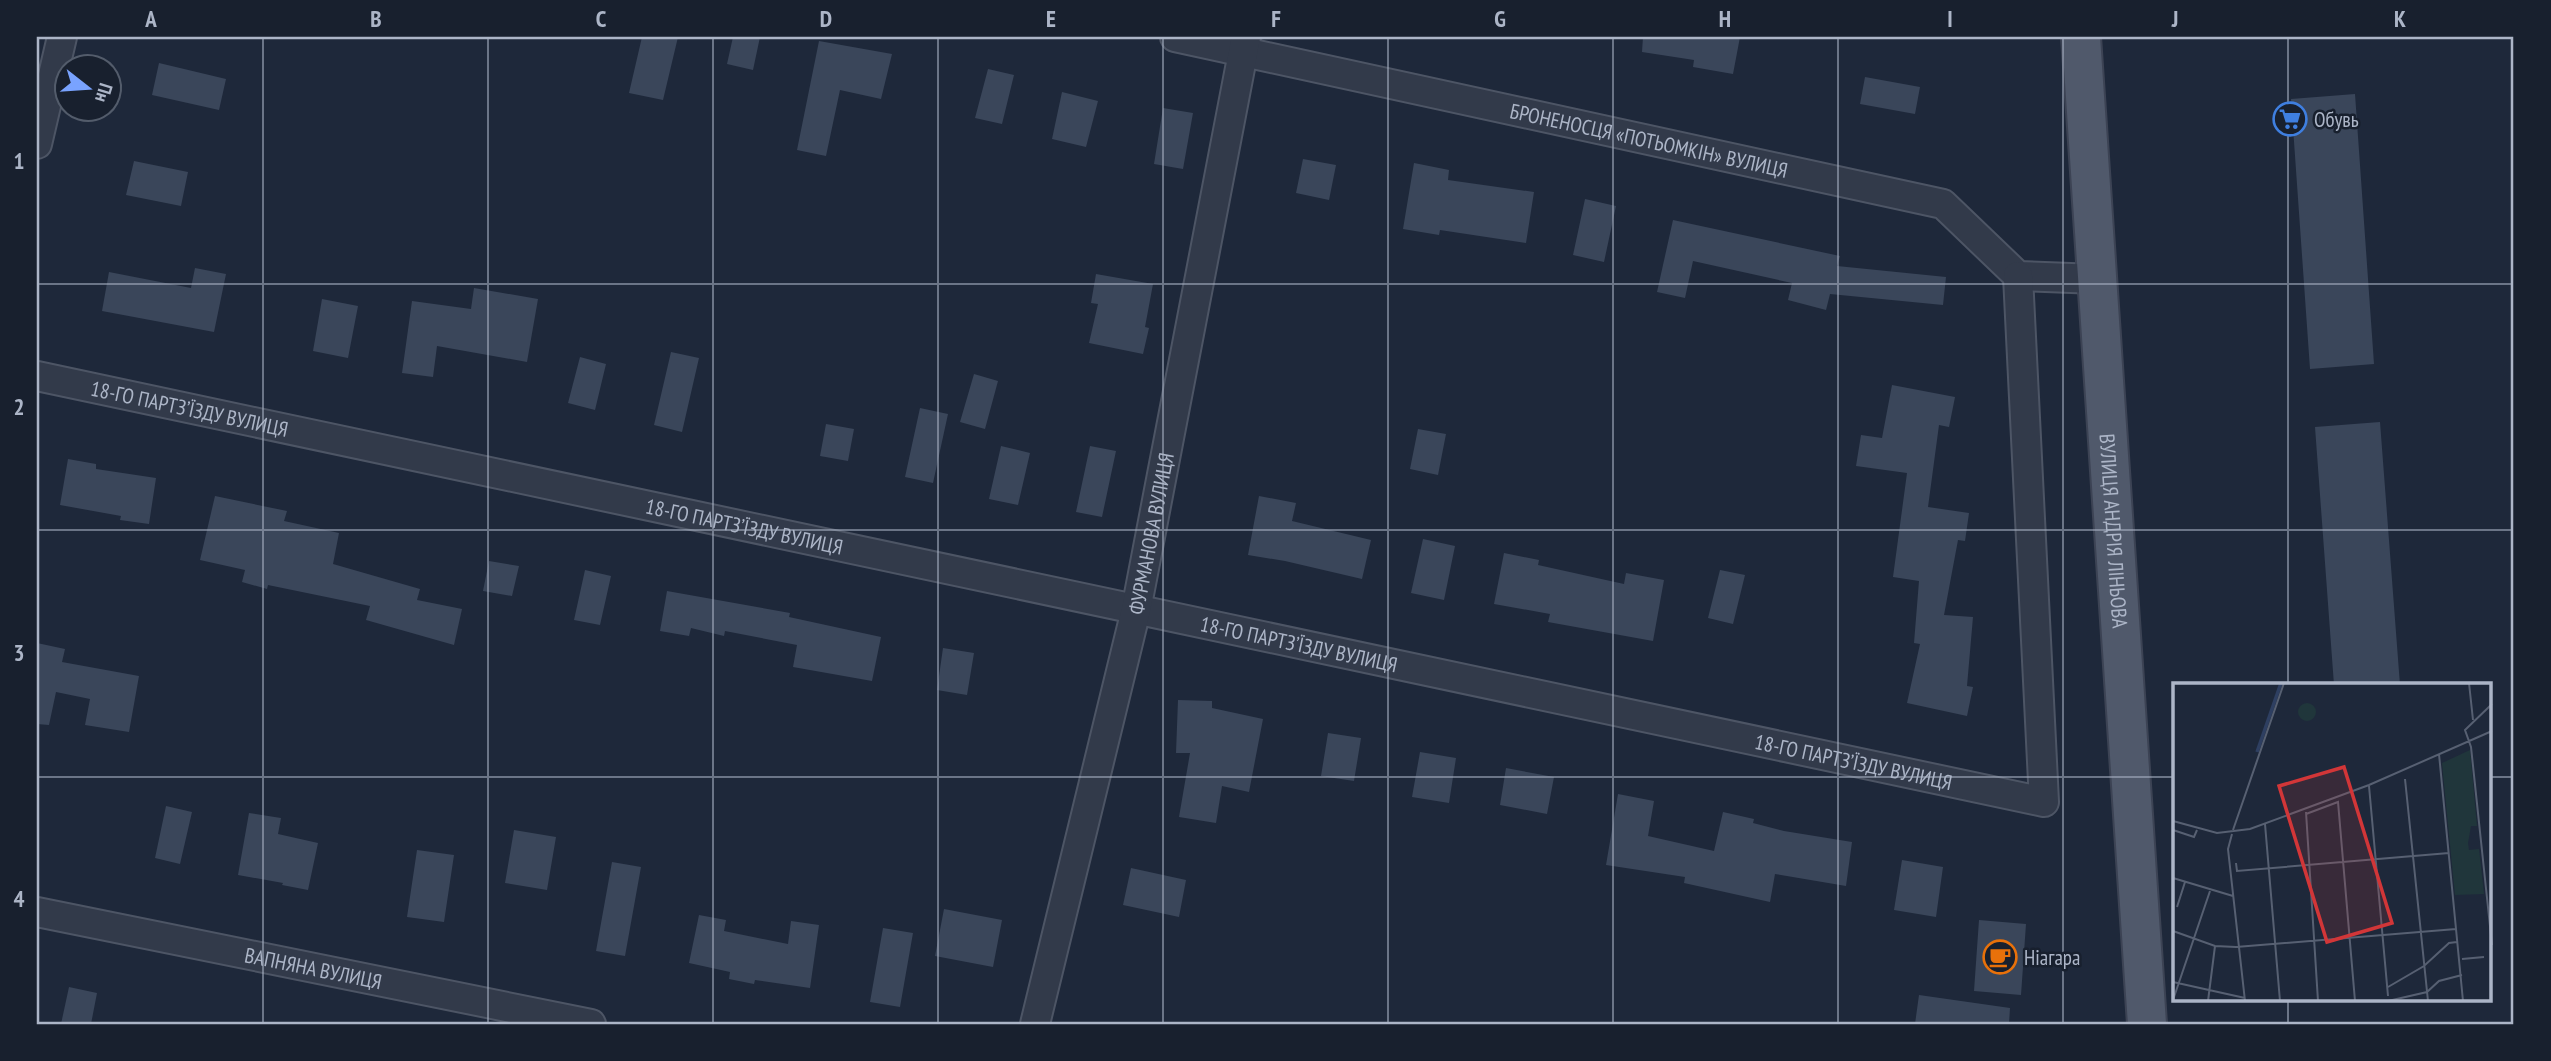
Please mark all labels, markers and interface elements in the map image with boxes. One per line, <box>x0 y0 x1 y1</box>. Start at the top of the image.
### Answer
text: A <box>144 4 157 33</box>
text: B <box>370 4 382 33</box>
text: C <box>596 4 607 33</box>
text: D <box>820 4 832 33</box>
text: E <box>1046 4 1056 33</box>
text: F <box>1271 4 1281 33</box>
text: G <box>1494 4 1506 33</box>
text: H <box>1719 4 1731 33</box>
text: I <box>1947 4 1953 33</box>
text: J <box>2171 4 2178 33</box>
text: K <box>2394 4 2406 33</box>
north arrow <box>52 52 122 122</box>
text: Пн <box>90 81 118 105</box>
street label: БРОНЕНОСЦЯ «ПОТЬОМКІН» ВУЛИЦЯ <box>1508 97 1790 183</box>
supermarket icon: Обувь <box>2271 100 2309 138</box>
place label: Обувь <box>2314 106 2359 133</box>
text: 1 <box>14 146 25 175</box>
street label: 18-ГО ПАРТЗ’ЇЗДУ ВУЛИЦЯ <box>88 374 291 442</box>
text: 2 <box>14 392 25 421</box>
street label: ВУЛИЦЯ АНДРІЯ ЛІНЬОВА <box>2094 433 2134 629</box>
street label: ФУРМАНОВА ВУЛИЦЯ <box>1122 451 1179 617</box>
street label: 18-ГО ПАРТЗ’ЇЗДУ ВУЛИЦЯ <box>643 492 845 560</box>
street label: 18-ГО ПАРТЗ’ЇЗДУ ВУЛИЦЯ <box>1198 610 1400 678</box>
text: 3 <box>14 638 25 667</box>
inset map <box>2173 683 2492 1002</box>
street label: 18-ГО ПАРТЗ’ЇЗДУ ВУЛИЦЯ <box>1752 727 1955 796</box>
text: 4 <box>14 884 25 913</box>
cafe icon: Ніагара <box>1981 938 2019 976</box>
street label: ВАПНЯНА ВУЛИЦЯ <box>243 941 384 995</box>
place label: Ніагара <box>2024 944 2080 971</box>

